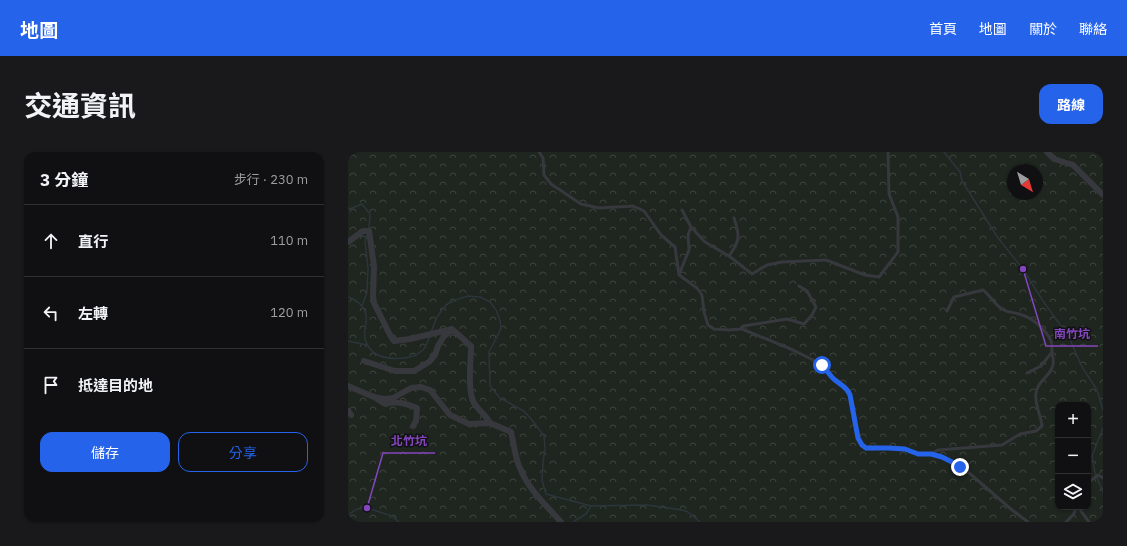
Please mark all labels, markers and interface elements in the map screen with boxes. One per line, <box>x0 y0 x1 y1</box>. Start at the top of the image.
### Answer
text: 地圖 <box>20 18 58 42</box>
text: 首頁 <box>929 20 957 38</box>
text: 地圖 <box>979 20 1007 38</box>
text: 關於 <box>1029 20 1057 38</box>
text: 聯絡 <box>1079 20 1107 38</box>
button: 路線 <box>1039 84 1103 124</box>
text: 交通資訊 <box>24 87 136 124</box>
north arrow <box>1007 164 1043 200</box>
text: 3 分鐘 <box>40 169 88 191</box>
text: 步行 · 230 m <box>234 171 308 188</box>
icon: ahead <box>40 230 62 252</box>
text: 直行 <box>78 232 108 251</box>
text: 110 m <box>270 232 308 249</box>
icon: left <box>40 302 62 324</box>
text: 左轉 <box>78 304 108 323</box>
text: 120 m <box>270 304 308 321</box>
callout: 南竹坑 <box>1046 322 1098 346</box>
text: 南竹坑 <box>1054 326 1090 341</box>
route start <box>813 356 831 374</box>
icon: arrive <box>40 374 62 396</box>
text: 抵達目的地 <box>78 376 153 395</box>
map controls <box>1055 402 1091 510</box>
button: + <box>1055 402 1091 438</box>
callout: 北竹坑 <box>383 429 435 453</box>
button: 儲存 <box>40 432 170 472</box>
button: 分享 <box>178 432 308 472</box>
text: 北竹坑 <box>391 433 427 448</box>
button: − <box>1055 438 1091 474</box>
route end <box>951 458 969 476</box>
button: layers <box>1055 474 1091 510</box>

